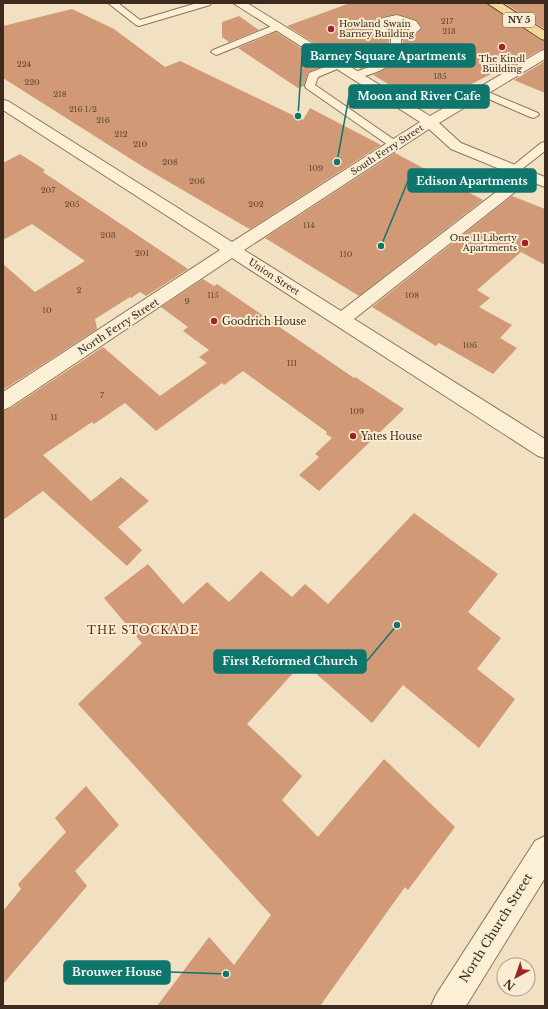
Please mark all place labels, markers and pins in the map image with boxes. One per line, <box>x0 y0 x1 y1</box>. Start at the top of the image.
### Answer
place label: Howland Swain Barney Building <box>339 18 415 39</box>
marker: Howland Swain Barney Building <box>326 24 336 34</box>
marker: The Kindl Building <box>497 42 507 52</box>
callout: Barney Square Apartments <box>302 44 475 67</box>
place label: The Kindl Building <box>479 53 525 74</box>
callout: Moon and River Cafe <box>349 85 489 108</box>
callout: Edison Apartments <box>408 169 536 192</box>
place label: One 11 Liberty Apartments <box>450 232 517 253</box>
marker: One 11 Liberty Apartments <box>520 238 530 248</box>
place label: Goodrich House <box>222 315 307 328</box>
marker: Goodrich House <box>209 316 219 326</box>
place label: Yates House <box>360 430 423 443</box>
marker: Yates House <box>348 431 358 441</box>
callout: First Reformed Church <box>214 650 366 673</box>
callout: Brouwer House <box>64 961 170 984</box>

